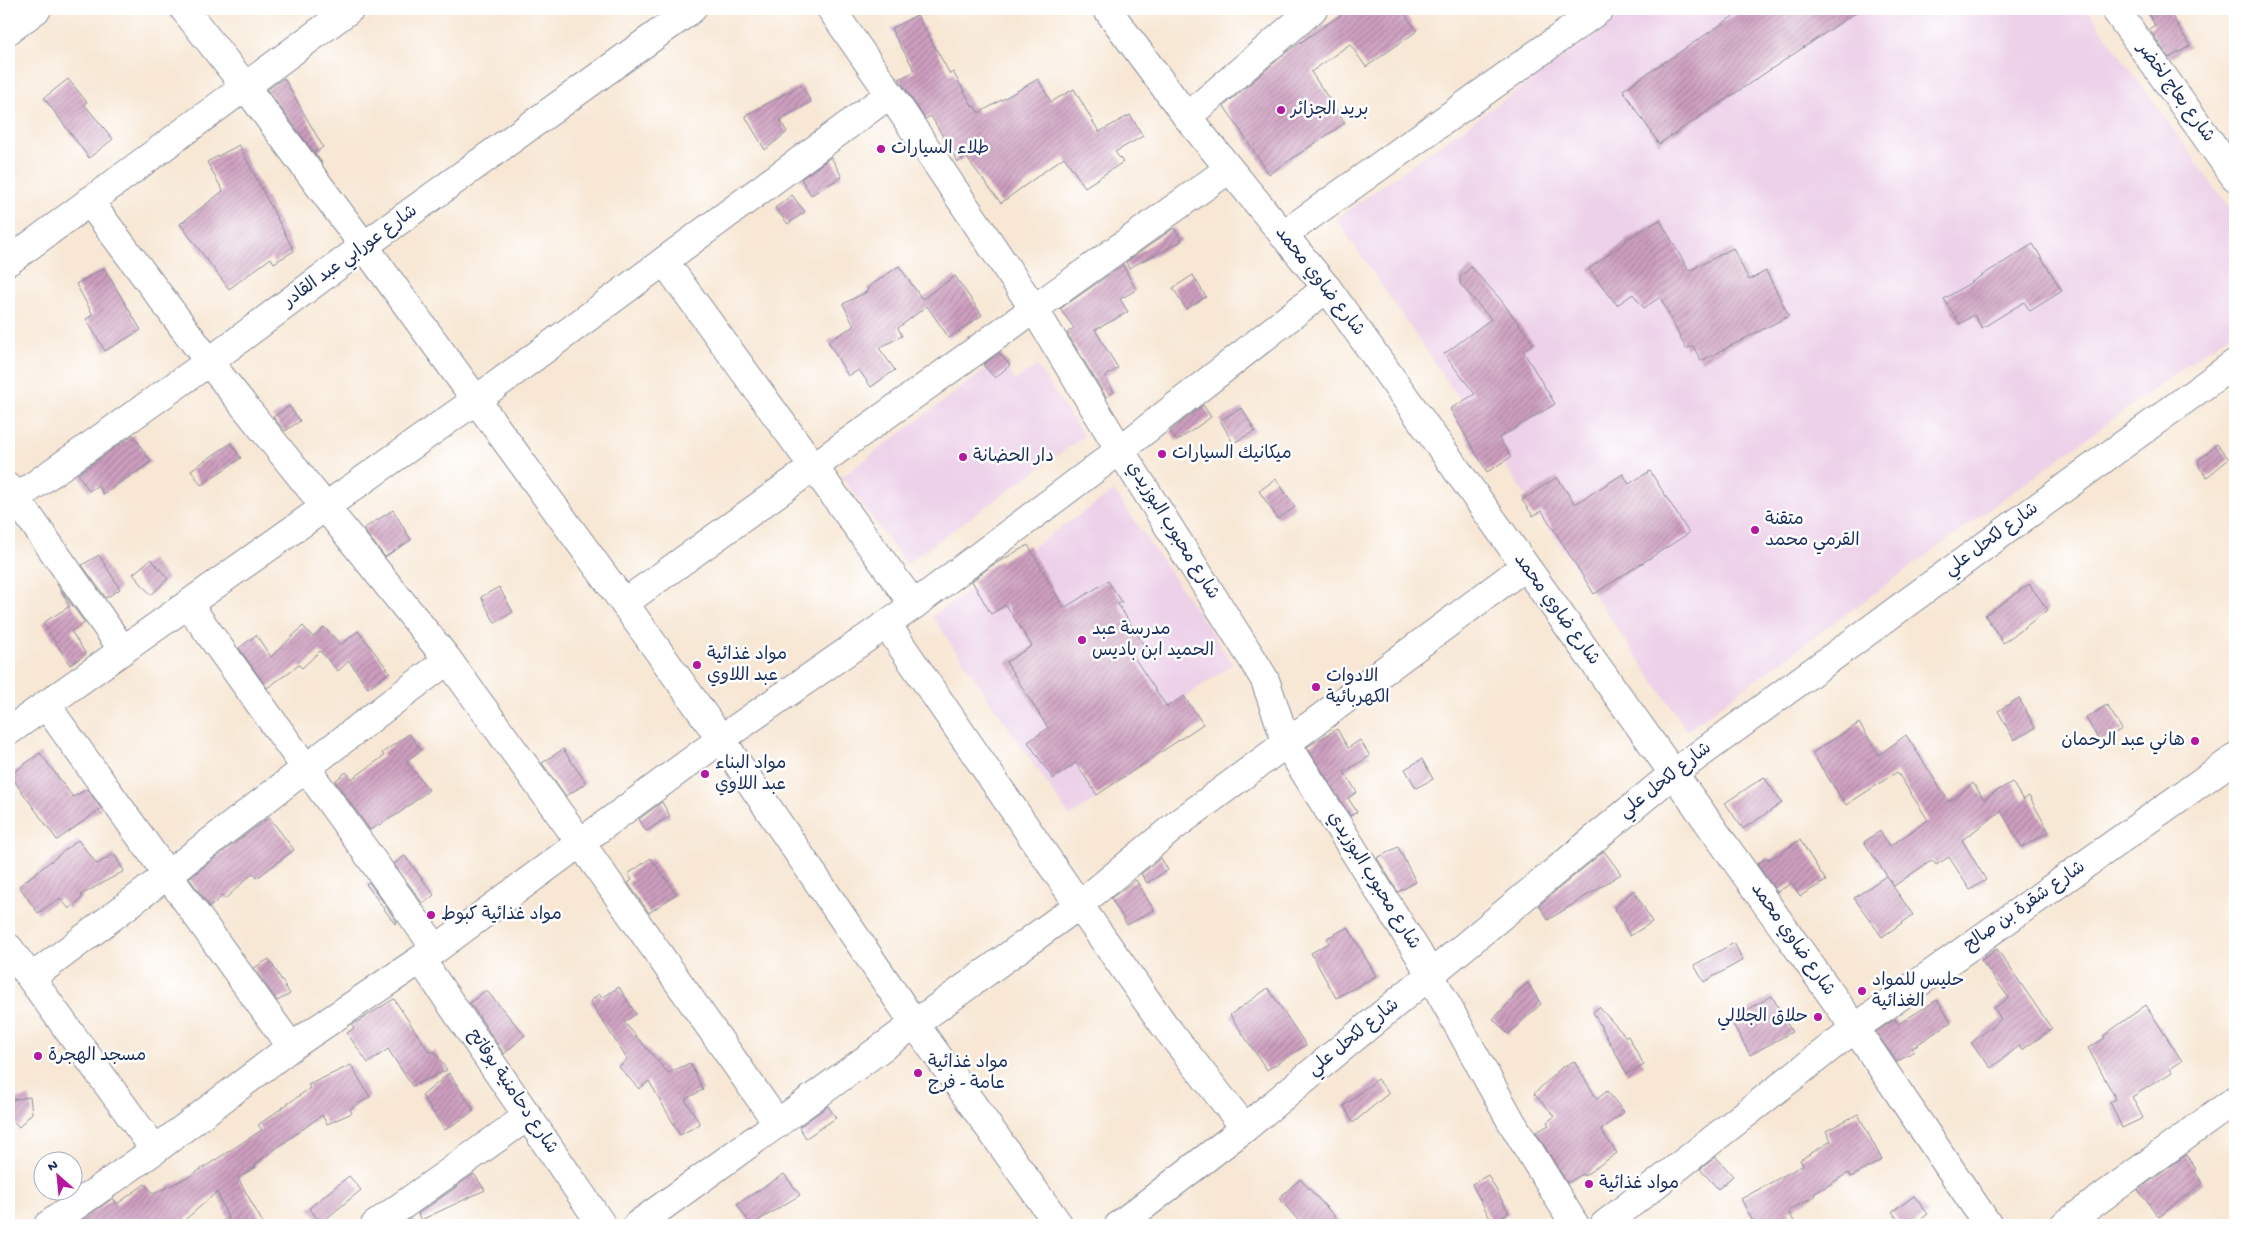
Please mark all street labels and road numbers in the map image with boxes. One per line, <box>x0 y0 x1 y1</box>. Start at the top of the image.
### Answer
street label: شارع بعاج لخضر <box>2131 37 2218 147</box>
street label: شارع عورابي عبد القادر <box>278 201 424 316</box>
street label: شارع ضاوي محمد <box>1270 223 1368 341</box>
street label: شارع محبوب البوزيدي <box>1121 458 1223 604</box>
street label: شارع لكحل علي <box>1941 499 2045 584</box>
street label: شارع ضاوي محمد <box>1508 550 1604 670</box>
street label: شارع لكحل علي <box>1616 738 1718 826</box>
street label: شارع محبوب البوزيدي <box>1322 808 1424 954</box>
street label: شارع شقرة بن صالح <box>1960 857 2090 957</box>
street label: شارع ضاوي محمد <box>1745 879 1839 1001</box>
street label: شارع لكحل علي <box>1304 995 1406 1084</box>
street label: شارع دحامنية بوفاتح <box>462 1025 562 1159</box>

